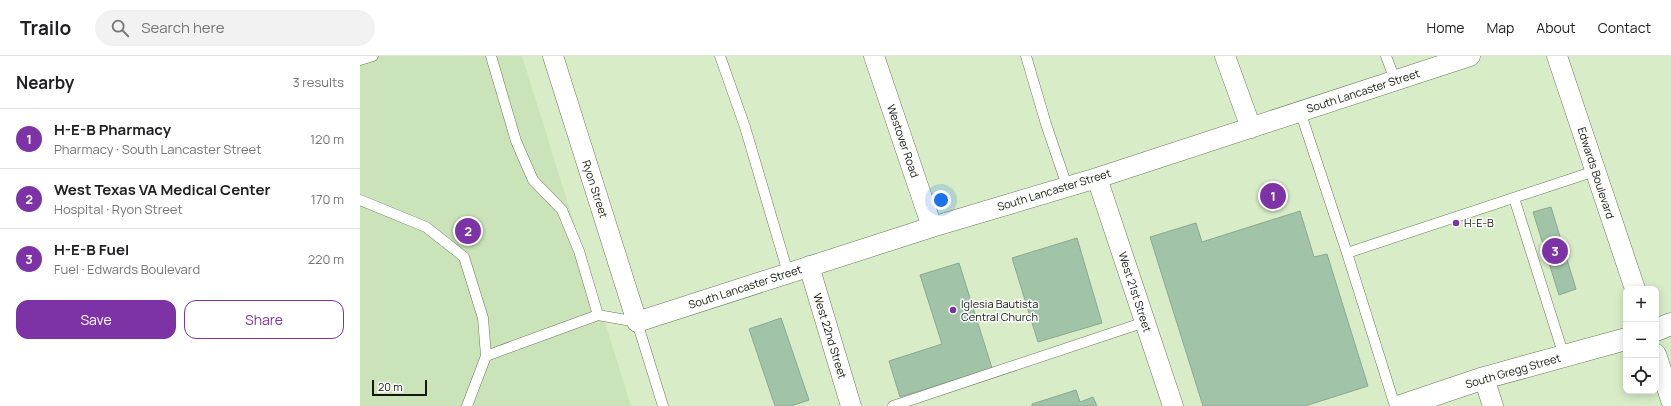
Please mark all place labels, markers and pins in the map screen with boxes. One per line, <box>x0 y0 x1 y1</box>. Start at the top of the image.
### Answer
pin: 1 <box>1260 181 1286 211</box>
place label: H-E-B <box>1464 215 1494 230</box>
pin: 2 <box>455 216 481 246</box>
marker: H-E-B <box>1451 218 1461 228</box>
pin: 3 <box>1542 236 1568 266</box>
place label: Iglesia Bautista Central Church <box>961 296 1038 324</box>
marker: Iglesia Bautista Central Church <box>948 305 958 315</box>

